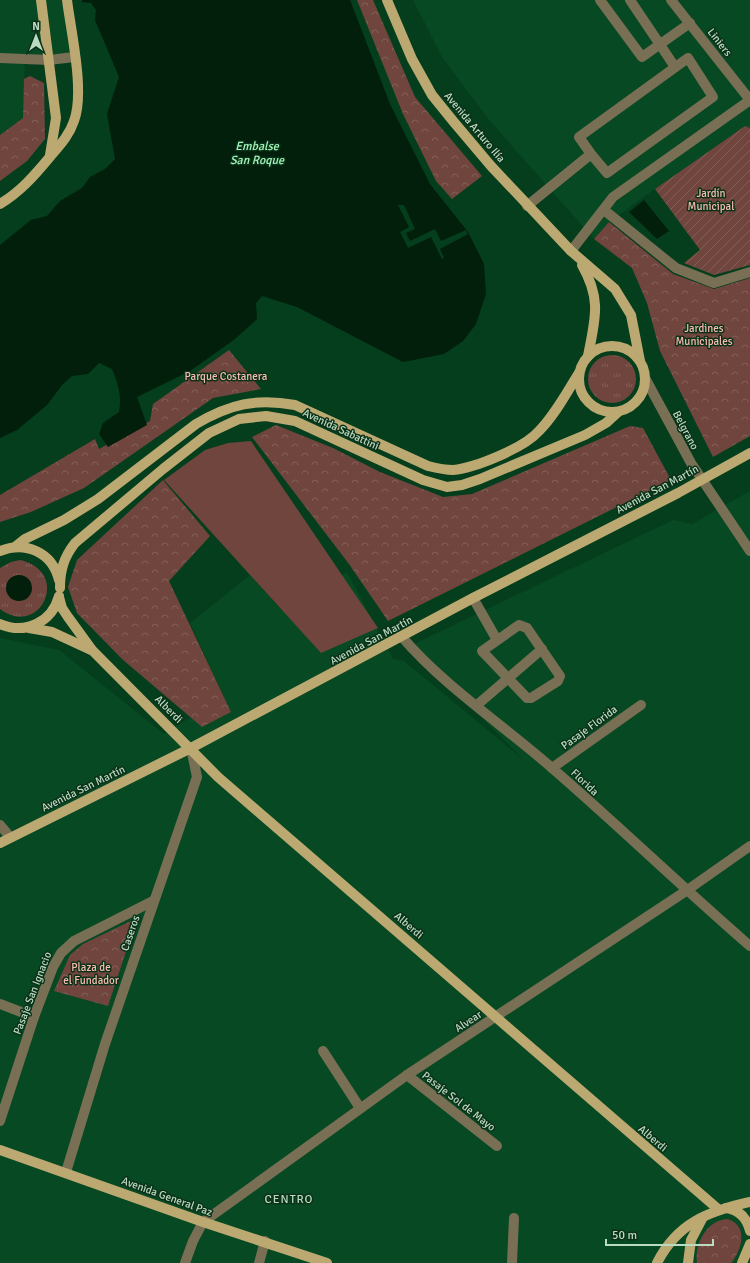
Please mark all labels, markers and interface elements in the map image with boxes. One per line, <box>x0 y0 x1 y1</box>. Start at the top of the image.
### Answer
north arrow <box>16 16 56 56</box>
text: N <box>32 20 40 33</box>
street label: Liniers <box>705 26 735 59</box>
street label: Avenida Arturo Ilía <box>442 90 508 165</box>
water label: Embalse San Roque <box>230 139 285 168</box>
park label: Jardín Municipal <box>688 187 734 213</box>
park label: Jardines Municipales <box>675 322 733 348</box>
park label: Parque Costanera <box>185 370 268 383</box>
street label: Avenida Sabattini <box>301 406 381 453</box>
street label: Belgrano <box>670 408 701 452</box>
street label: Avenida San Martín <box>614 462 701 517</box>
street label: Avenida San Martín <box>328 613 415 668</box>
street label: Alberdi <box>152 693 185 726</box>
street label: Pasaje Florida <box>559 702 620 752</box>
street label: Avenida San Martín <box>39 763 127 814</box>
street label: Florida <box>568 766 602 799</box>
street label: Alberdi <box>392 909 426 941</box>
street label: Caseros <box>118 913 143 953</box>
street label: Pasaje San Ignacio <box>11 950 54 1036</box>
park label: Plaza de el Fundador <box>63 961 119 987</box>
street label: Alvear <box>452 1008 484 1035</box>
street label: Pasaje Sol de Mayo <box>420 1069 498 1134</box>
street label: Alberdi <box>636 1122 670 1154</box>
street label: Avenida General Paz <box>120 1174 214 1219</box>
district label: CENTRO <box>264 1192 314 1207</box>
scale bar <box>606 1221 713 1247</box>
text: 50 m <box>612 1228 637 1243</box>

